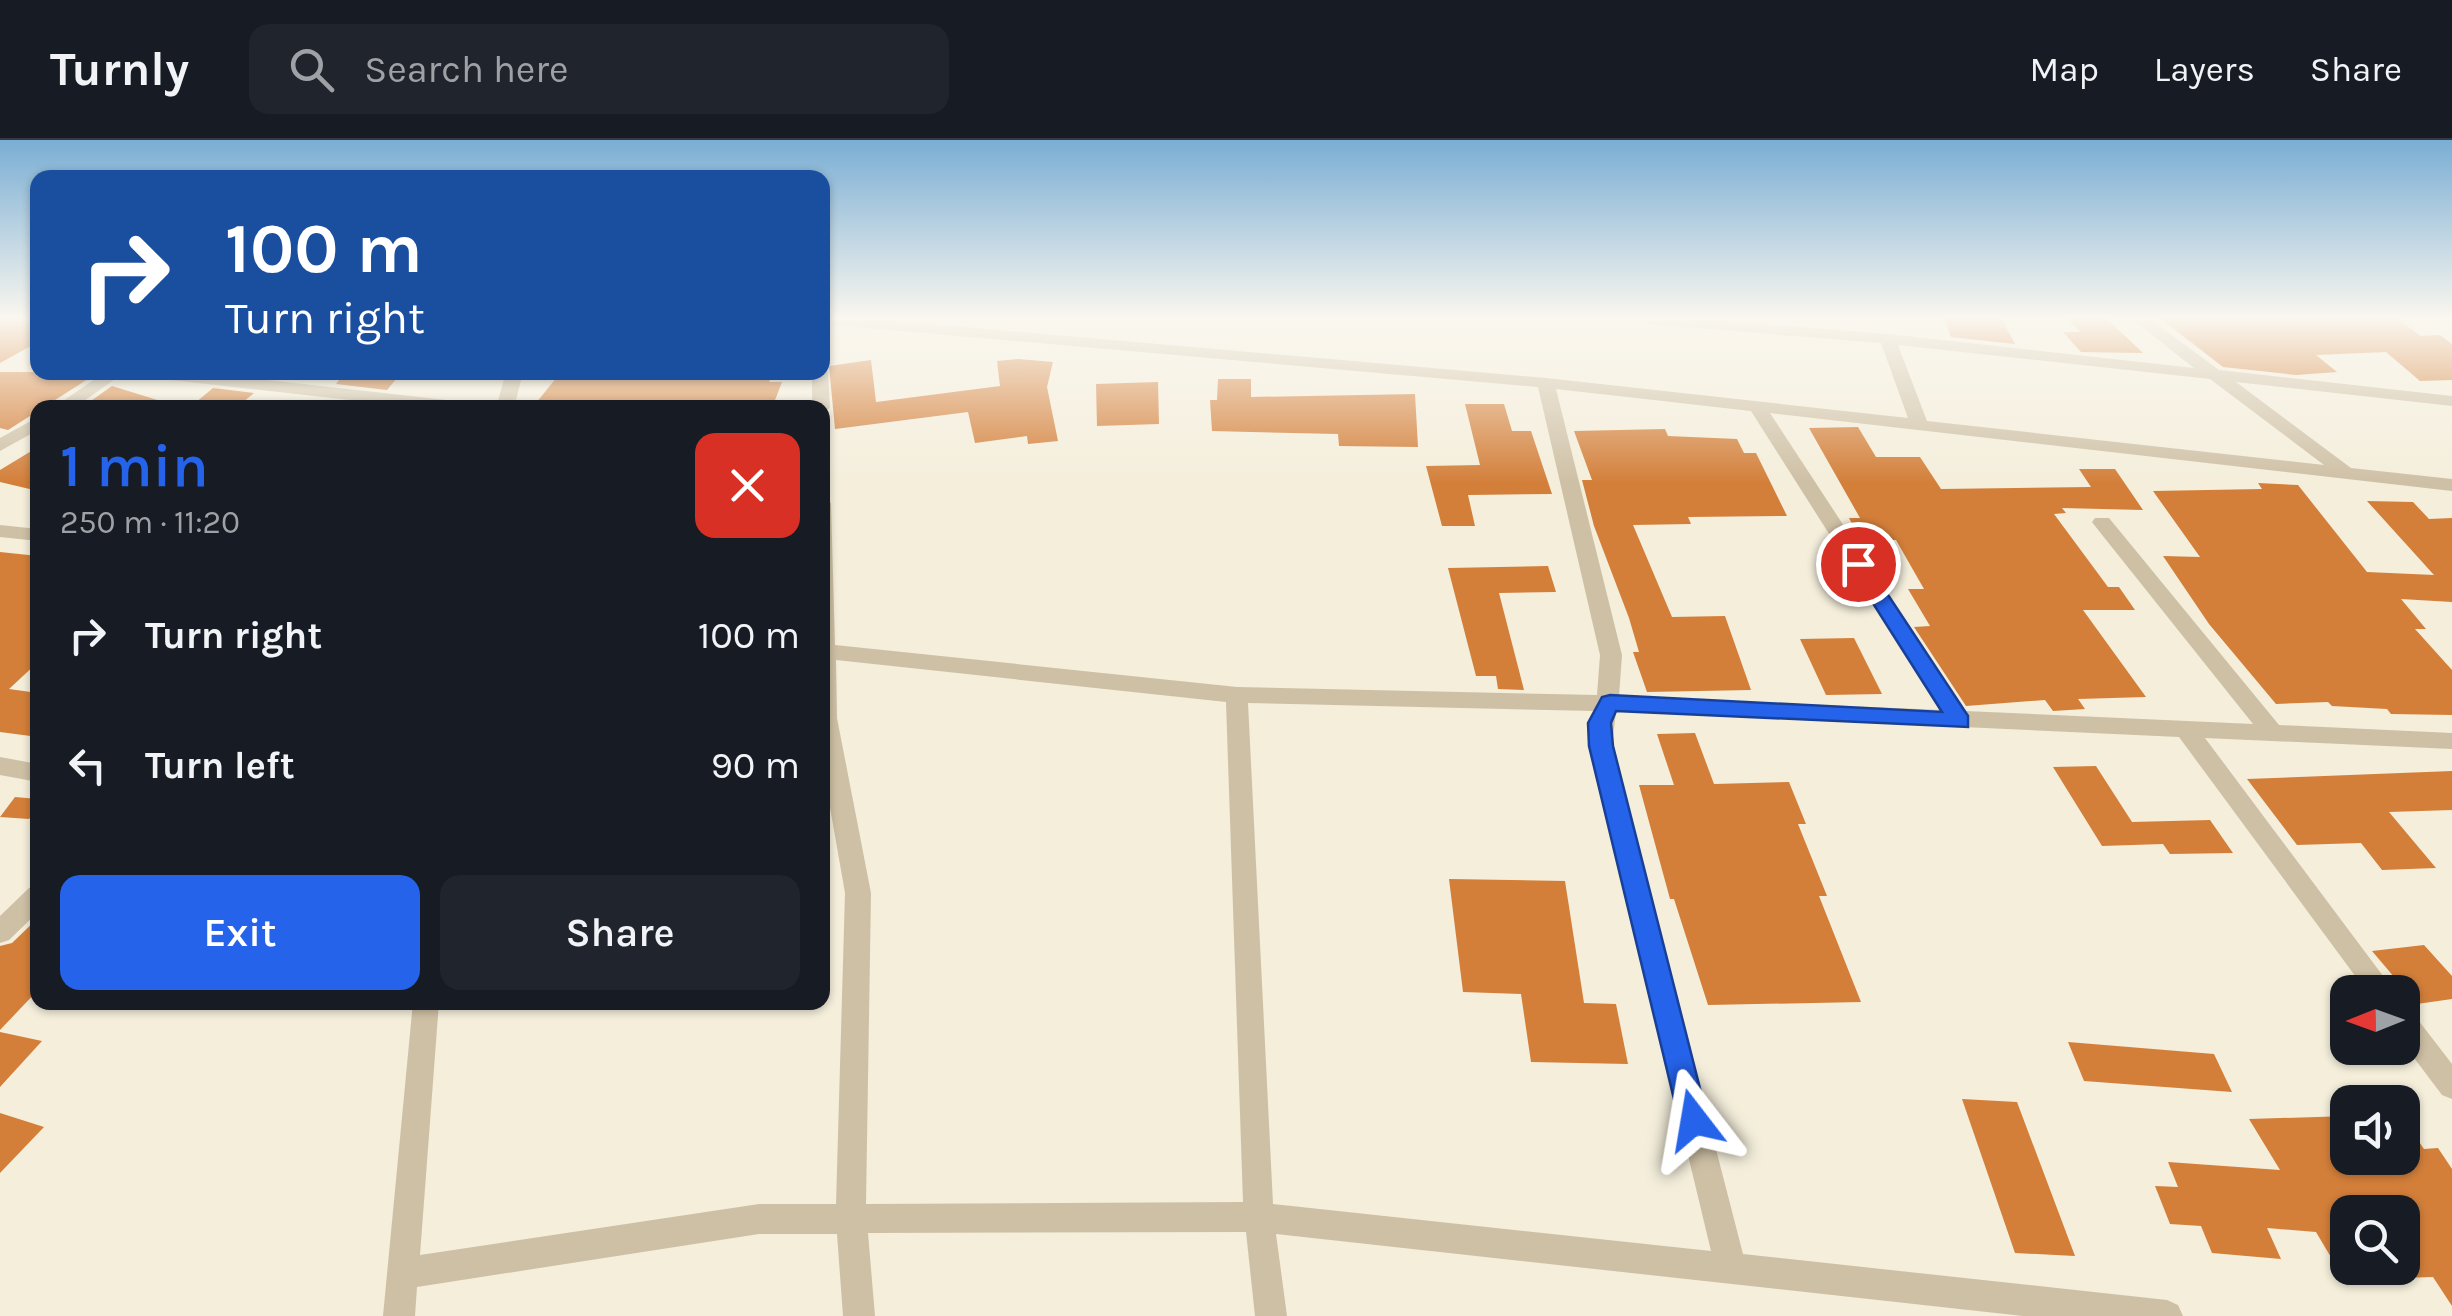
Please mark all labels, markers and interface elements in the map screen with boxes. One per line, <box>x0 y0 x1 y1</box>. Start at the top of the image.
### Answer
search box <box>249 24 949 114</box>
text: Turnly <box>50 41 189 97</box>
icon: search <box>284 42 339 97</box>
text: Search here <box>364 47 569 92</box>
text: Map <box>2029 49 2099 90</box>
text: Layers <box>2154 49 2255 90</box>
text: Share <box>2310 49 2402 90</box>
text: 100 m <box>225 208 423 290</box>
icon: right <box>60 210 190 340</box>
text: Turn right <box>225 292 425 344</box>
text: 1 min <box>60 431 209 501</box>
button: close <box>695 433 800 538</box>
text: 250 m · 11:20 <box>60 504 240 541</box>
pin <box>1816 522 1901 607</box>
icon: arrive <box>1831 537 1886 592</box>
icon: right <box>60 608 115 663</box>
text: Turn right <box>145 613 322 658</box>
text: 100 m <box>698 613 800 658</box>
icon: left <box>60 738 115 793</box>
text: Turn left <box>145 743 295 788</box>
text: 90 m <box>711 743 800 788</box>
button: Exit <box>60 875 420 990</box>
button: Share <box>440 875 800 990</box>
north arrow <box>2330 975 2420 1065</box>
map controls <box>2330 975 2420 1285</box>
position arrow <box>1642 1068 1746 1172</box>
button: sound <box>2330 1085 2420 1175</box>
button: search <box>2330 1195 2420 1285</box>

